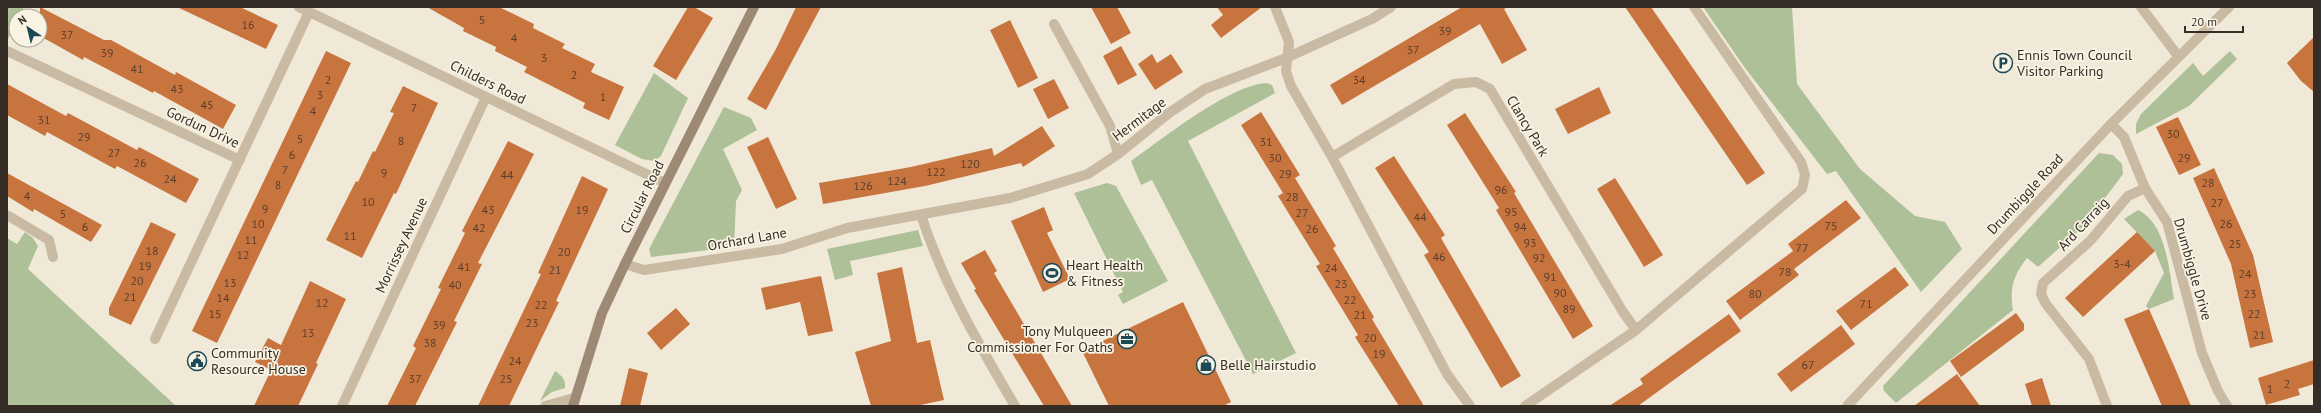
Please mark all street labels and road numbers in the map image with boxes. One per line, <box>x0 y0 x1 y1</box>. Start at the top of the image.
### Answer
street label: Childers Road <box>447 56 529 108</box>
street label: Clancy Park <box>1503 92 1553 160</box>
street label: Hermitage <box>1109 93 1169 145</box>
street label: Gordun Drive <box>164 102 242 152</box>
street label: Drumbiggle Road <box>1983 150 2067 238</box>
street label: Circular Road <box>616 157 668 237</box>
street label: Ard Carraig <box>2054 193 2112 255</box>
street label: Morrissey Avenue <box>371 194 431 296</box>
street label: Drumbiggle Drive <box>2170 216 2216 322</box>
street label: Orchard Lane <box>706 223 788 255</box>

